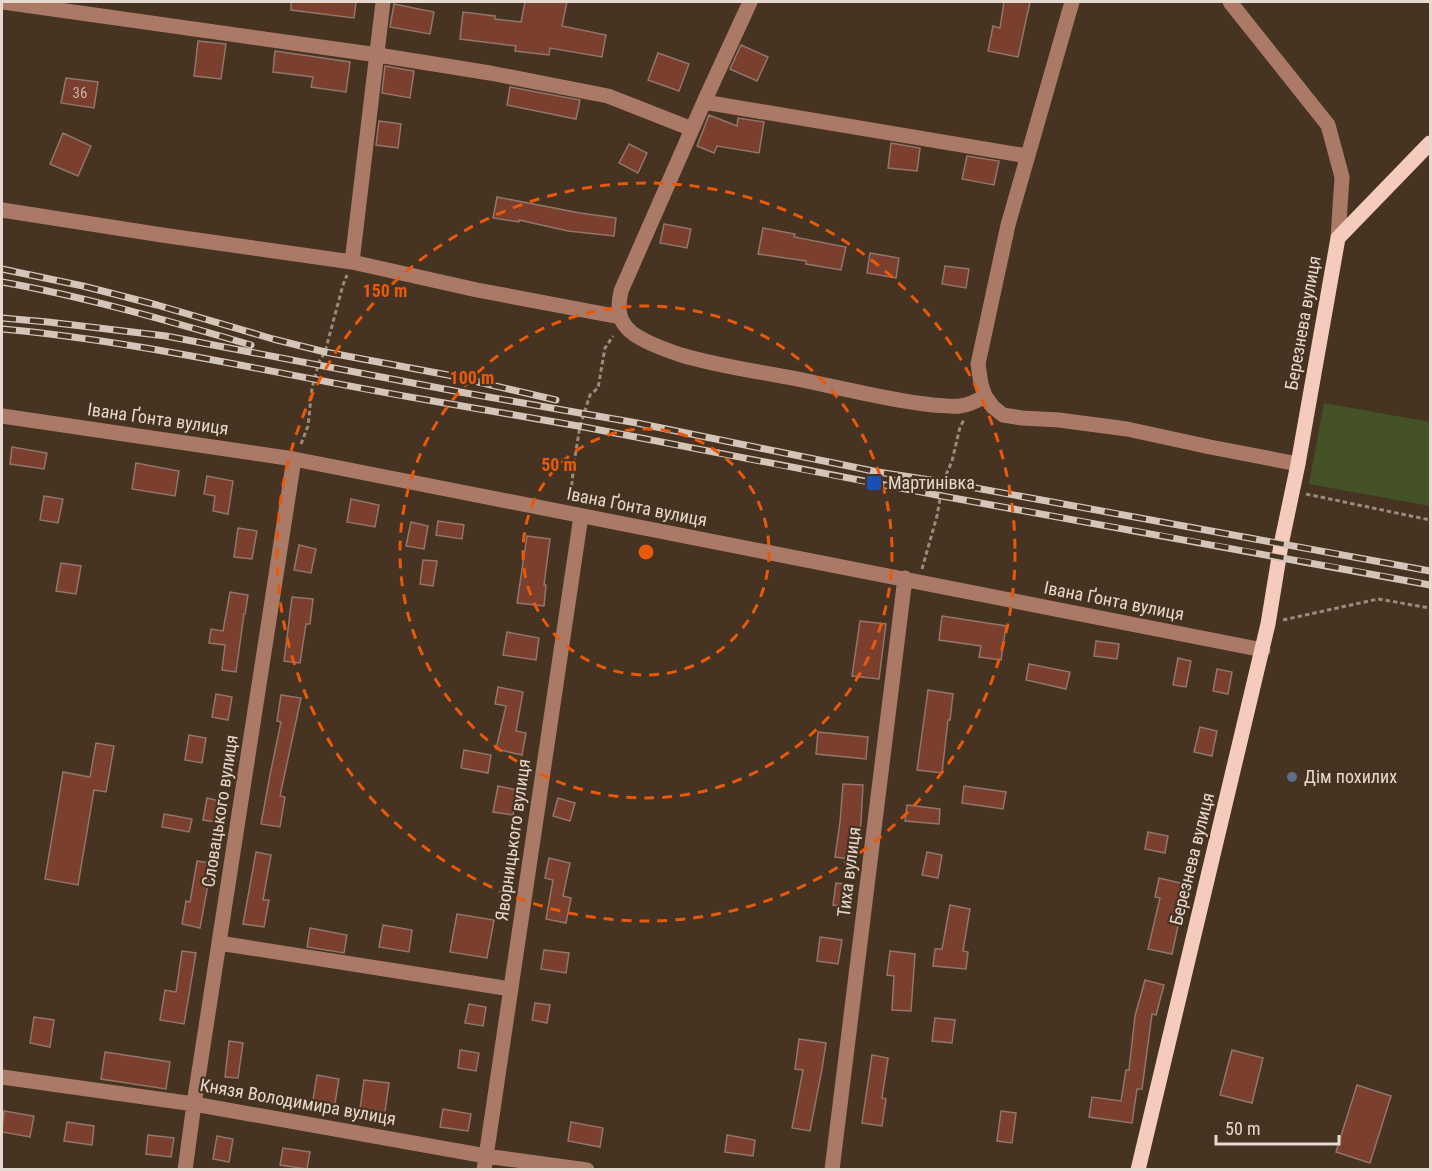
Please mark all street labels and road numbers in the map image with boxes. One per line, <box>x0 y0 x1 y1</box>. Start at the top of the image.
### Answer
street label: Березнева вулиця <box>1280 254 1325 392</box>
street label: Івана Ґонта вулиця <box>86 398 230 439</box>
street label: Івана Ґонта вулиця <box>565 483 709 530</box>
street label: Івана Ґонта вулиця <box>1042 577 1186 624</box>
street label: Словацького вулиця <box>197 733 242 889</box>
street label: Яворницького вулиця <box>491 758 534 922</box>
street label: Березнева вулиця <box>1165 790 1218 927</box>
street label: Тиха вулиця <box>833 826 864 918</box>
street label: Князя Володимира вулиця <box>198 1074 398 1129</box>

